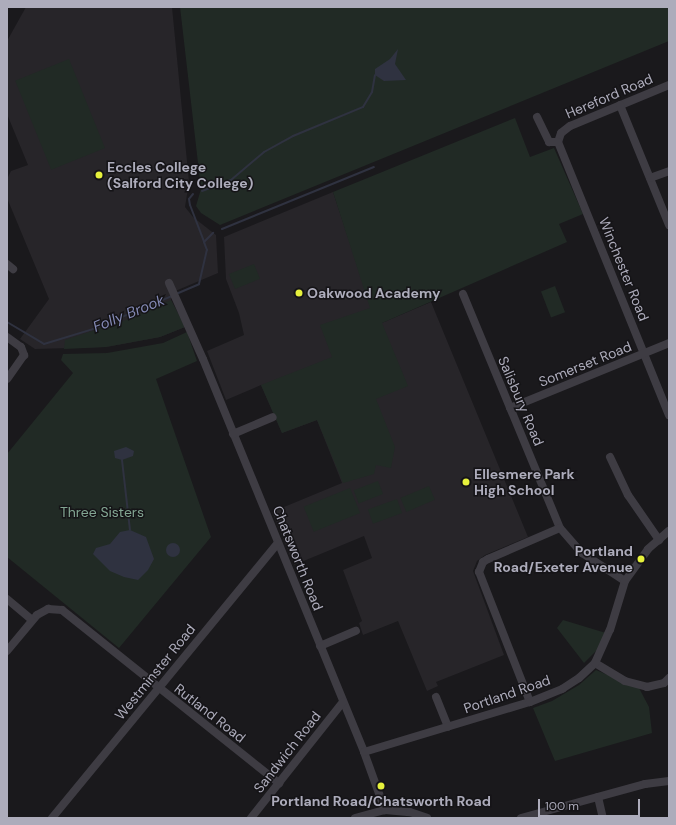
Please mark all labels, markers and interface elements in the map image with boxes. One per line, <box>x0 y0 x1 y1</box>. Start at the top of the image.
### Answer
street label: Hereford Road <box>563 70 655 122</box>
place label: Eccles College (Salford City College) <box>107 159 253 192</box>
marker: Eccles College (Salford City College) <box>94 170 104 180</box>
street label: Winchester Road <box>596 215 652 323</box>
place label: Oakwood Academy <box>307 285 440 301</box>
marker: Oakwood Academy <box>294 288 304 298</box>
water label: Folly Brook <box>91 291 167 337</box>
street label: Somerset Road <box>536 338 634 390</box>
street label: Salisbury Road <box>495 354 547 448</box>
place label: Ellesmere Park High School <box>474 466 575 498</box>
marker: Ellesmere Park High School <box>461 477 471 487</box>
street label: Chatsworth Road <box>269 503 327 613</box>
park label: Three Sisters <box>60 504 144 520</box>
place label: Portland Road/Exeter Avenue <box>494 543 633 576</box>
marker: Portland Road/Exeter Avenue <box>636 554 646 564</box>
street label: Westminster Road <box>111 621 199 723</box>
street label: Portland Road <box>461 671 553 717</box>
street label: Rutland Road <box>171 680 249 746</box>
street label: Sandwich Road <box>250 708 324 796</box>
marker: Portland Road/Chatsworth Road <box>376 781 386 791</box>
scale bar <box>540 791 642 817</box>
place label: Portland Road/Chatsworth Road <box>271 793 491 809</box>
text: 100 m <box>545 798 579 814</box>

